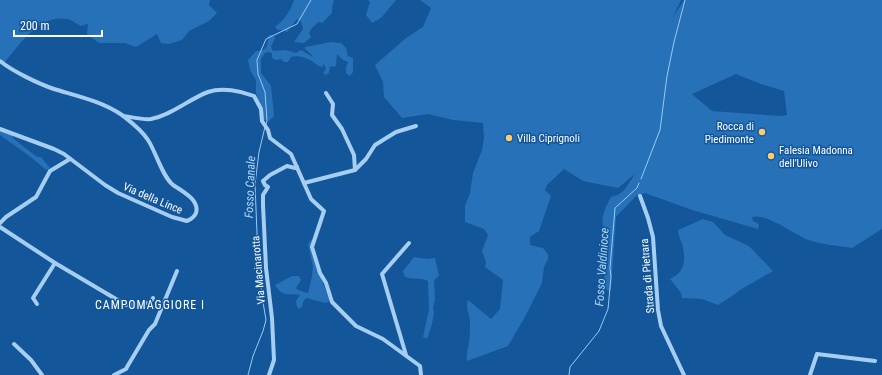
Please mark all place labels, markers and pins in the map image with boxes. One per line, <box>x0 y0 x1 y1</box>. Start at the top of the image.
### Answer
place label: Rocca di Piedimonte <box>705 120 754 146</box>
marker: Rocca di Piedimonte <box>757 127 767 137</box>
place label: Villa Ciprignoli <box>517 132 580 145</box>
marker: Villa Ciprignoli <box>504 133 514 143</box>
place label: Falesia Madonna dell'Ulivo <box>779 144 853 170</box>
marker: Falesia Madonna dell'Ulivo <box>766 151 776 161</box>

